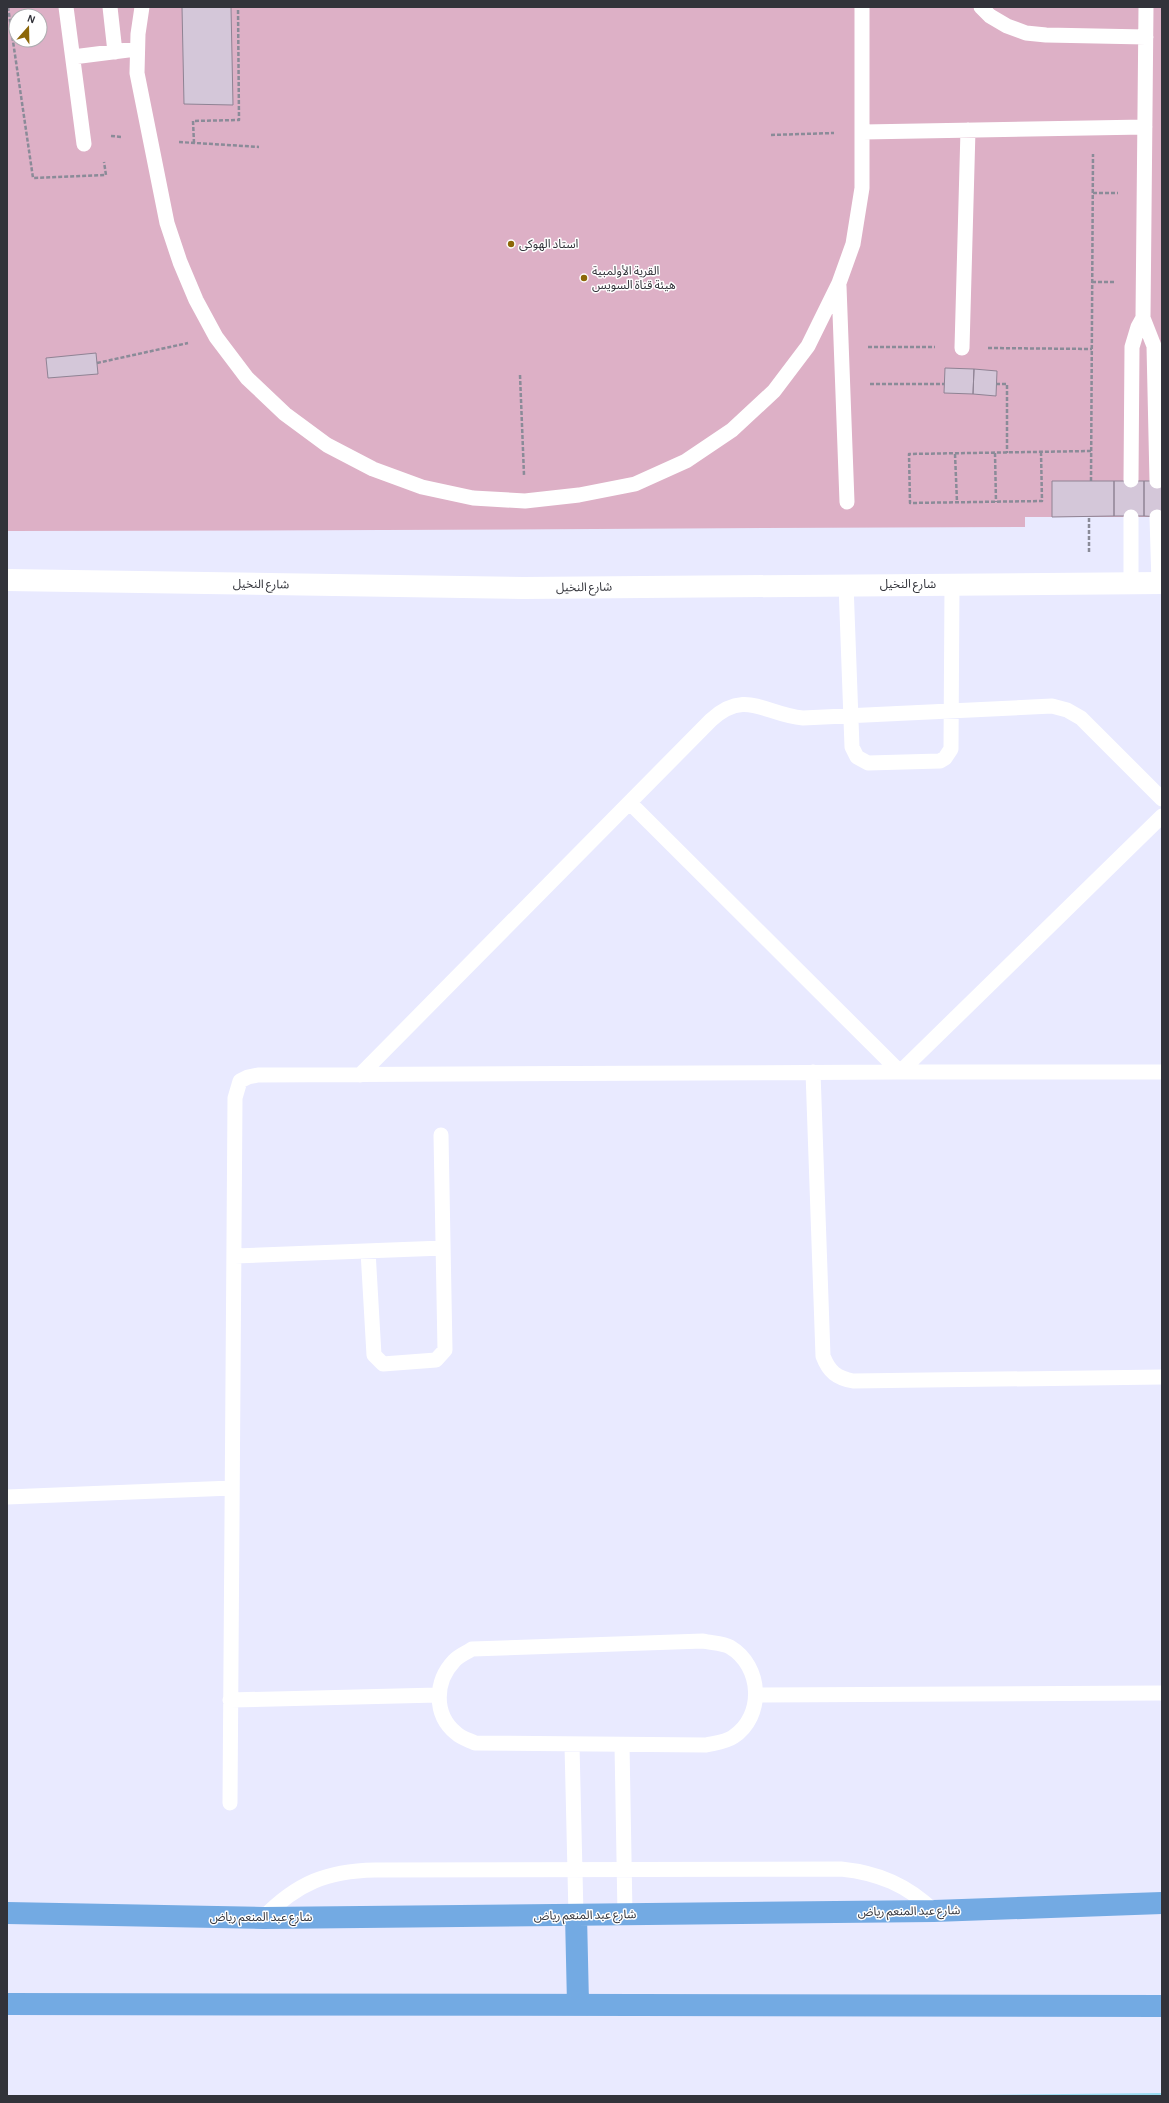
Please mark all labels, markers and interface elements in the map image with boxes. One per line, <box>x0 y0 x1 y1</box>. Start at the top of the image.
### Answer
north arrow <box>8 8 48 48</box>
text: N <box>26 13 37 26</box>
place label: استاد الهوكى <box>519 238 579 251</box>
marker: استاد الهوكى <box>506 239 516 249</box>
place label: القرية الأولمبية هيئة قناة السويس <box>592 265 676 292</box>
marker: القرية الأولمبية هيئة قناة السويس <box>579 273 589 283</box>
street label: شارع النخيل <box>233 578 289 593</box>
street label: شارع النخيل <box>880 578 936 593</box>
street label: شارع النخيل <box>556 581 612 596</box>
street label: شارع عبد المنعم رياض <box>858 1904 960 1921</box>
street label: شارع عبد المنعم رياض <box>534 1908 636 1925</box>
street label: شارع عبد المنعم رياض <box>210 1911 312 1926</box>

